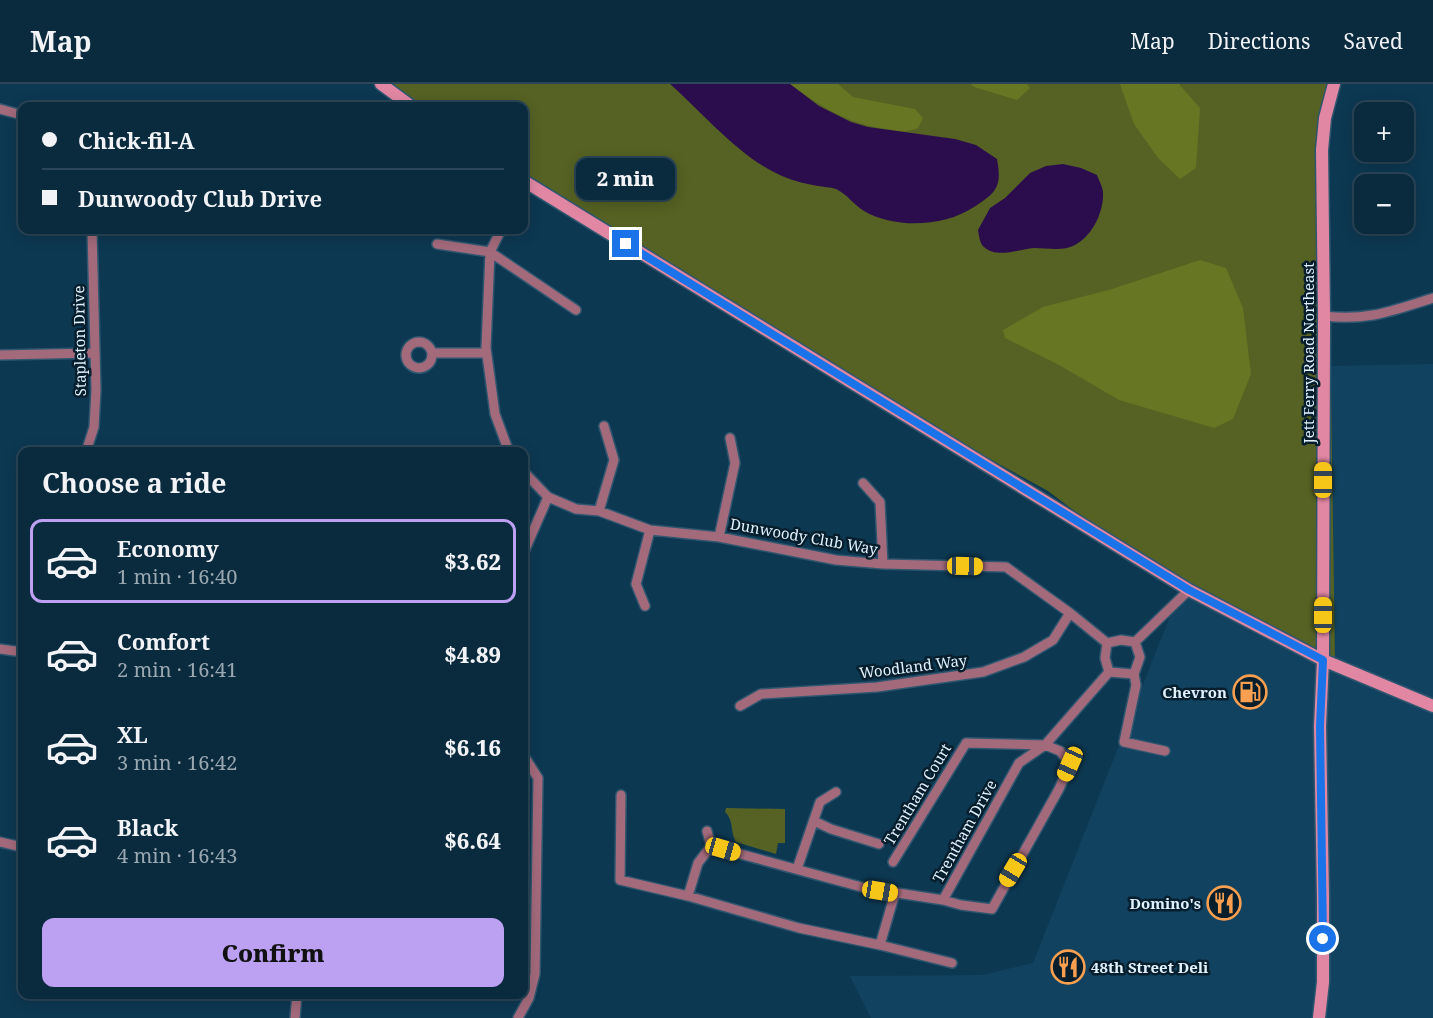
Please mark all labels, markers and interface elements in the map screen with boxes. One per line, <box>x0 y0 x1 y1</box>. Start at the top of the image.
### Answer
text: Map <box>30 22 92 60</box>
text: Map <box>1130 27 1175 55</box>
text: Directions <box>1208 27 1310 55</box>
text: Saved <box>1343 27 1403 55</box>
map controls <box>1354 102 1414 234</box>
button: + <box>1354 102 1414 162</box>
text: Chick-fil-A <box>78 125 195 155</box>
callout: 2 min <box>576 157 676 199</box>
text: 2 min <box>597 165 654 192</box>
button: − <box>1354 174 1414 234</box>
text: Dunwoody Club Drive <box>78 183 322 213</box>
route end <box>612 230 639 257</box>
street label: Jett Ferry Road Northeast <box>1298 262 1318 445</box>
street label: Stapleton Drive <box>68 285 90 397</box>
car <box>1314 462 1332 498</box>
text: Choose a ride <box>42 464 227 501</box>
street label: Dunwoody Club Way <box>729 513 880 559</box>
text: Economy <box>117 533 219 563</box>
icon: car <box>45 534 99 588</box>
text: $3.62 <box>444 546 501 576</box>
car <box>947 557 983 575</box>
text: 1 min · 16:40 <box>117 563 237 590</box>
car <box>1314 597 1332 633</box>
text: Comfort <box>117 626 210 656</box>
icon: car <box>45 627 99 681</box>
text: $4.89 <box>444 639 501 669</box>
street label: Woodland Way <box>858 649 969 683</box>
text: 2 min · 16:41 <box>117 656 237 683</box>
fuel station icon: Chevron <box>1232 674 1268 710</box>
place label: Chevron <box>1162 682 1227 702</box>
text: XL <box>117 719 148 749</box>
icon: car <box>45 720 99 774</box>
text: $6.16 <box>444 732 501 762</box>
street label: Trentham Court <box>879 740 955 848</box>
car <box>1054 744 1086 784</box>
text: 3 min · 16:42 <box>117 749 237 776</box>
street label: Trentham Drive <box>927 776 1001 886</box>
text: Black <box>117 812 178 842</box>
icon: car <box>45 813 99 867</box>
text: $6.64 <box>444 825 501 855</box>
car <box>703 835 743 863</box>
text: 4 min · 16:43 <box>117 842 237 869</box>
car <box>996 850 1030 890</box>
car <box>861 879 899 903</box>
restaurant icon: Domino's <box>1206 885 1242 921</box>
place label: Domino's <box>1129 893 1201 913</box>
button: Confirm <box>42 918 504 987</box>
route start <box>1309 925 1336 952</box>
restaurant icon: 48th Street Deli <box>1050 949 1086 985</box>
place label: 48th Street Deli <box>1091 957 1209 977</box>

